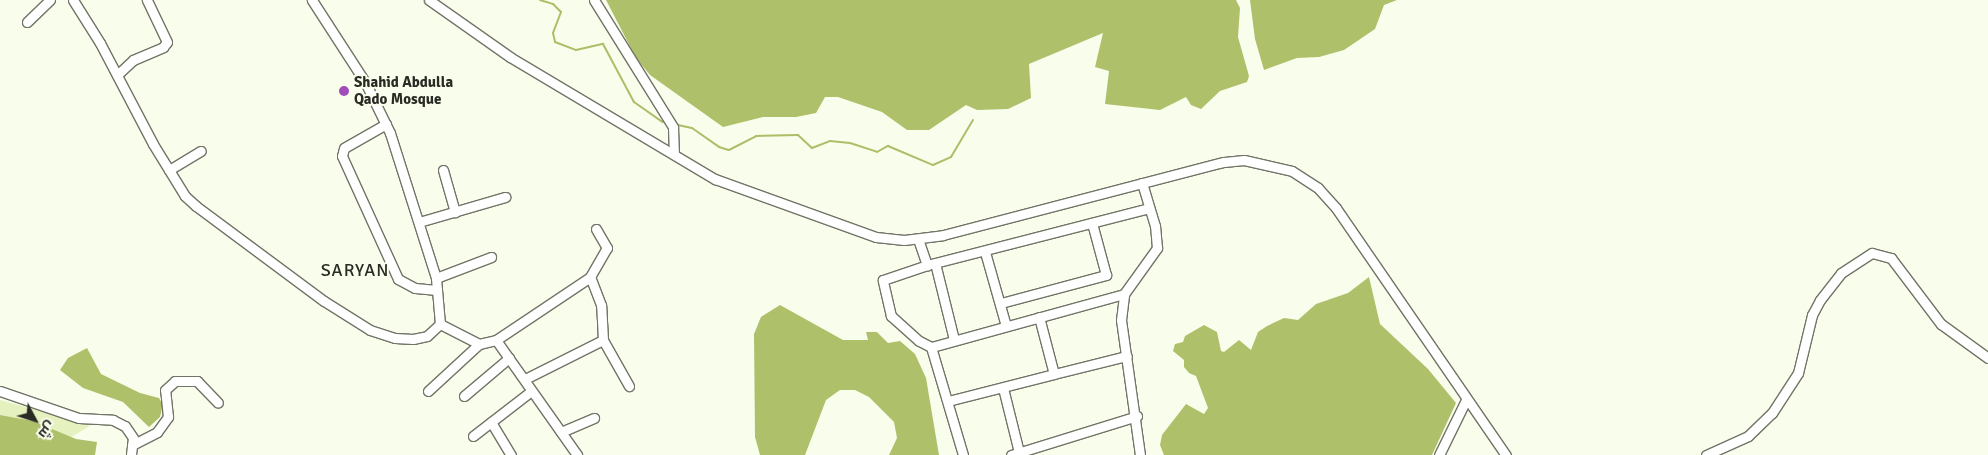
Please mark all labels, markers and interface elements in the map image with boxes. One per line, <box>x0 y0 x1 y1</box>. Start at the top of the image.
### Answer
place label: Shahid Abdulla Qado Mosque <box>354 73 453 108</box>
marker: Shahid Abdulla Qado Mosque <box>338 85 350 97</box>
district label: SARYAN <box>320 259 390 281</box>
north arrow <box>10 395 60 445</box>
text: ش <box>35 418 59 442</box>

